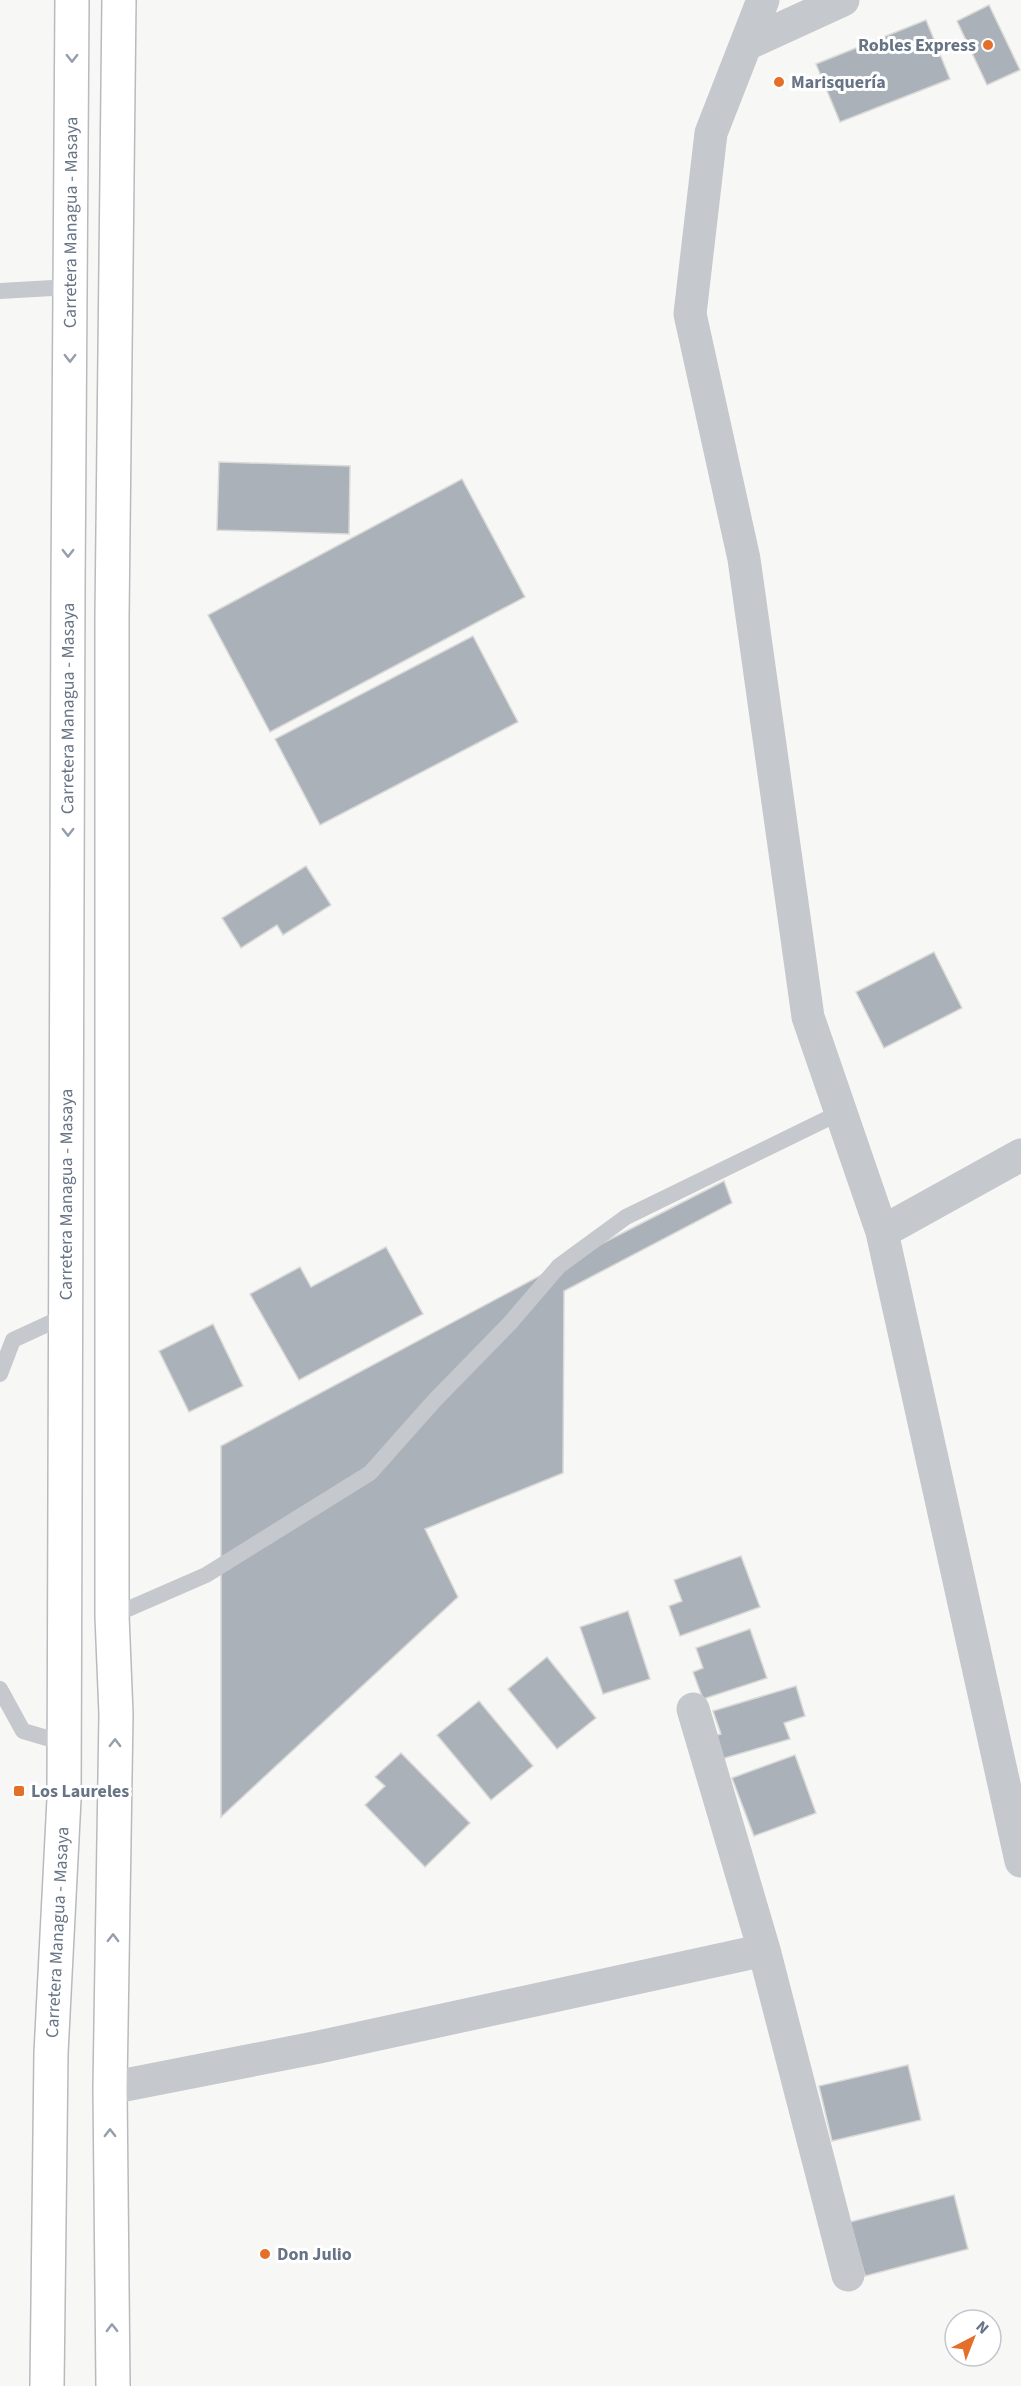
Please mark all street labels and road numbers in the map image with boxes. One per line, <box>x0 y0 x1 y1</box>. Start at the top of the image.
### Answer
street label: Carretera Managua - Masaya <box>57 117 84 328</box>
street label: Carretera Managua - Masaya <box>55 603 80 814</box>
street label: Carretera Managua - Masaya <box>53 1089 79 1300</box>
street label: Carretera Managua - Masaya <box>39 1826 75 2038</box>

